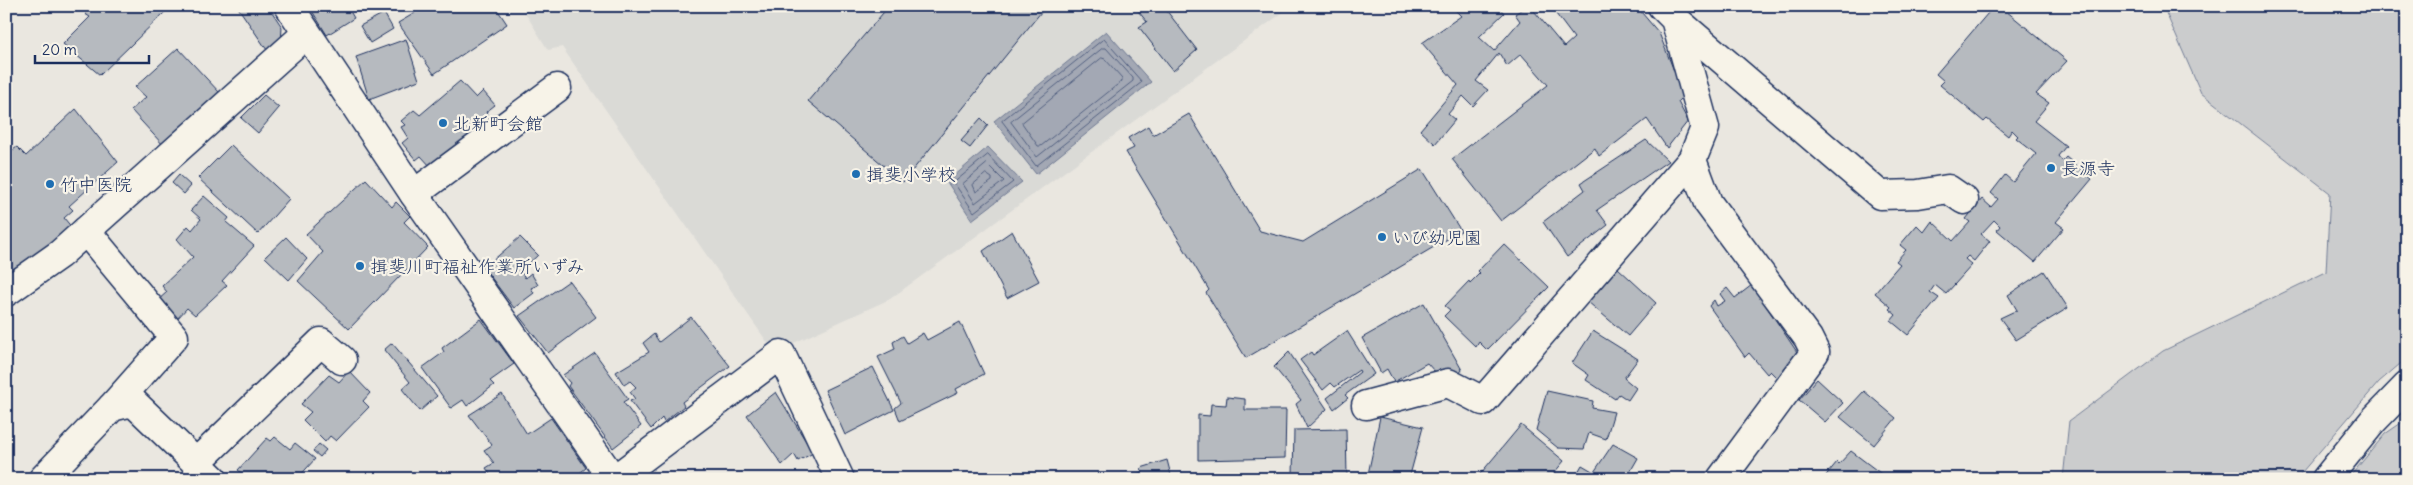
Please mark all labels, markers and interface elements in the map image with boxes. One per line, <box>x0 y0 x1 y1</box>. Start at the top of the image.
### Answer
scale bar <box>35 32 149 64</box>
text: 20 m <box>42 40 77 59</box>
place label: 北新町会館 <box>453 112 543 135</box>
marker: 北新町会館 <box>437 117 449 129</box>
place label: 長源寺 <box>2061 157 2115 180</box>
marker: 長源寺 <box>2045 162 2057 174</box>
place label: 揖斐小学校 <box>866 163 956 186</box>
marker: 揖斐小学校 <box>850 168 862 180</box>
place label: 竹中医院 <box>60 173 132 196</box>
marker: 竹中医院 <box>44 178 56 190</box>
place label: いび幼児園 <box>1392 226 1482 249</box>
marker: いび幼児園 <box>1376 231 1388 243</box>
place label: 揖斐川町福祉作業所いずみ <box>370 255 585 278</box>
marker: 揖斐川町福祉作業所いずみ <box>354 260 366 272</box>

